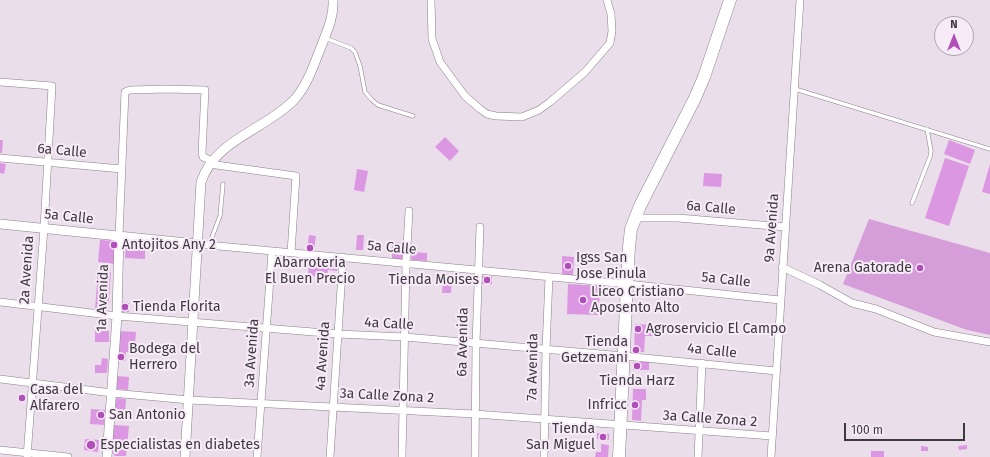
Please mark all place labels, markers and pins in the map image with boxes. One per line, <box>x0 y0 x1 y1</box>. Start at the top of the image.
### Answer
place label: Antojitos Any 2 <box>122 237 216 253</box>
marker: Antojitos Any 2 <box>109 240 119 250</box>
marker: Abarroteria El Buen Precio <box>305 243 315 253</box>
place label: Igss San Jose Pinula <box>576 250 646 282</box>
place label: Abarroteria El Buen Precio <box>265 255 355 288</box>
place label: Arena Gatorade <box>814 260 912 276</box>
marker: Igss San Jose Pinula <box>563 261 573 271</box>
marker: Arena Gatorade <box>915 263 925 273</box>
place label: Tienda Moises <box>389 272 479 288</box>
marker: Tienda Moises <box>482 275 492 285</box>
place label: Liceo Cristiano Aposento Alto <box>591 284 684 316</box>
marker: Liceo Cristiano Aposento Alto <box>578 295 588 305</box>
place label: Tienda Florita <box>133 299 221 315</box>
marker: Tienda Florita <box>120 302 130 312</box>
place label: Agroservicio El Campo <box>646 321 786 337</box>
marker: Agroservicio El Campo <box>633 324 643 334</box>
place label: Tienda Getzemani <box>561 334 628 366</box>
place label: Bodega del Herrero <box>129 341 200 374</box>
marker: Tienda Getzemani <box>631 345 641 355</box>
marker: Bodega del Herrero <box>116 352 126 362</box>
marker: Tienda Harz <box>632 361 642 371</box>
place label: Tienda Harz <box>599 373 675 389</box>
place label: Casa del Alfarero <box>30 382 83 414</box>
marker: Casa del Alfarero <box>17 393 27 403</box>
place label: Infricc <box>588 397 627 413</box>
marker: Infricc <box>630 400 640 410</box>
place label: San Antonio <box>109 407 186 423</box>
marker: San Antonio <box>96 410 106 420</box>
place label: Tienda San Miguel <box>526 421 595 454</box>
marker: Tienda San Miguel <box>598 432 608 442</box>
place label: Especialistas en diabetes <box>100 437 260 453</box>
marker: Especialistas en diabetes <box>85 439 97 451</box>

